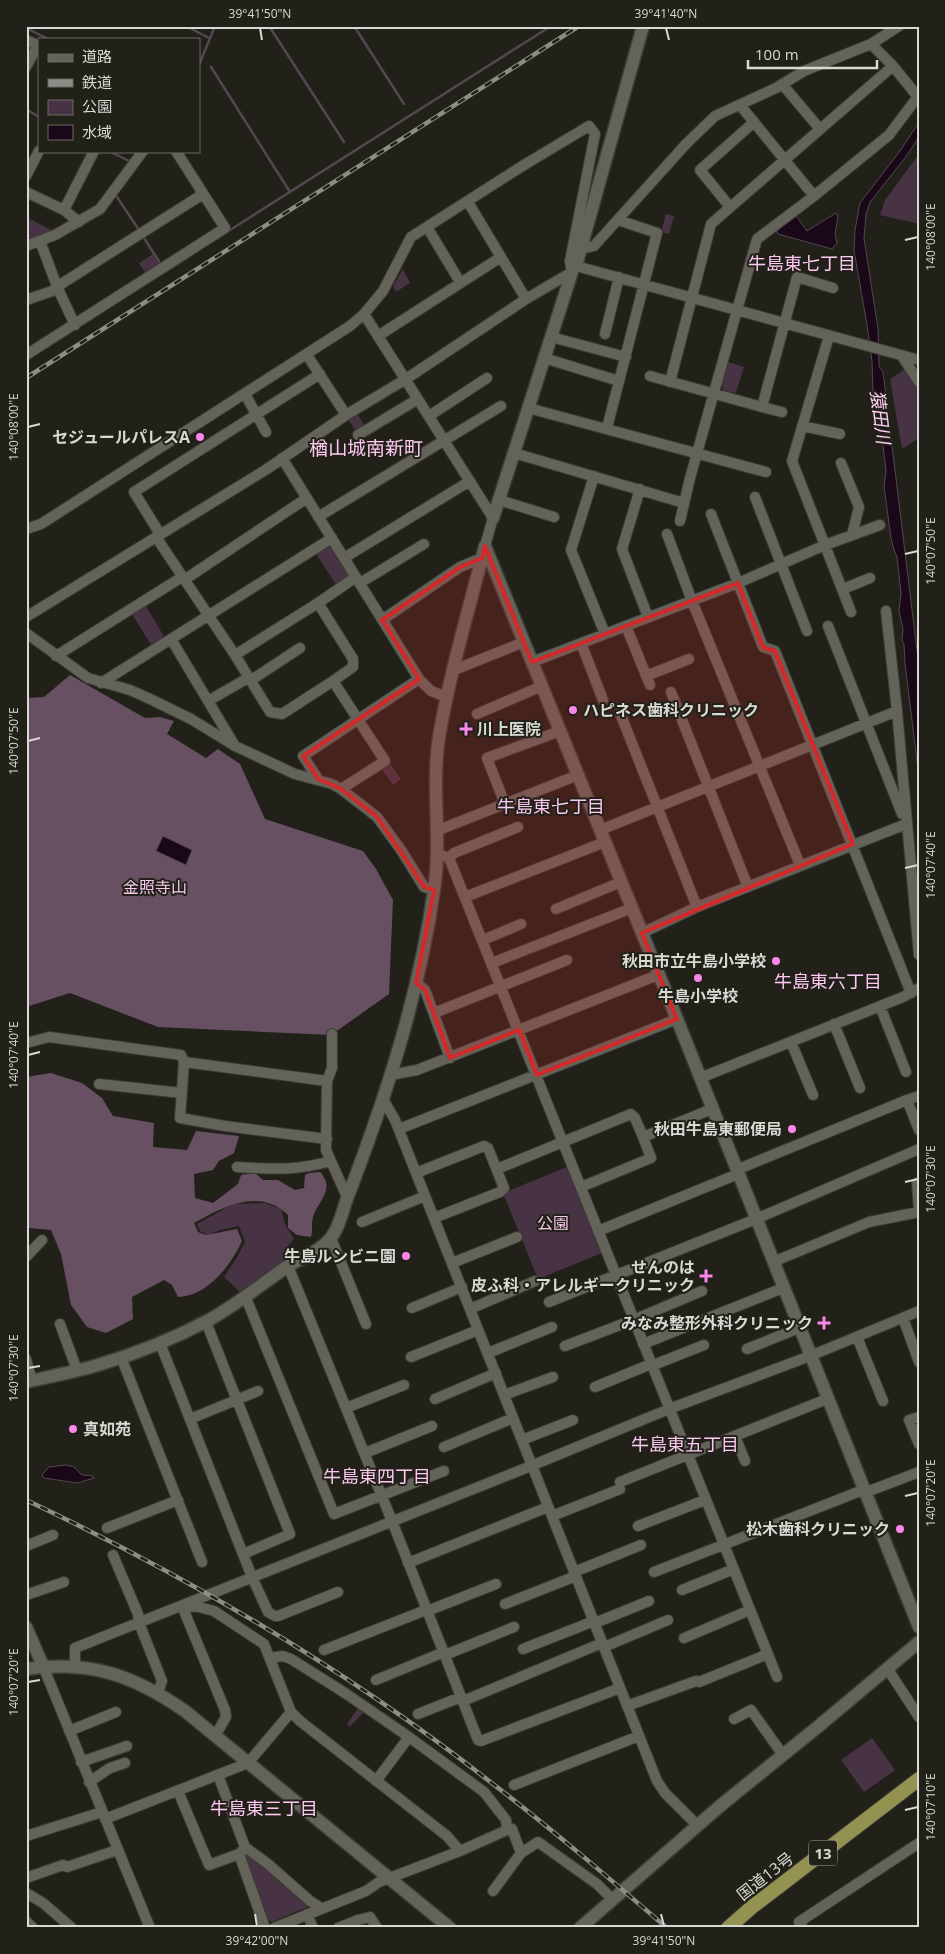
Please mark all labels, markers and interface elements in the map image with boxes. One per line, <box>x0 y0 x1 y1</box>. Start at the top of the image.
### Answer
text: 39°41'50"N <box>229 5 291 22</box>
text: 39°41'40"N <box>635 5 697 22</box>
legend <box>38 38 200 152</box>
scale bar <box>748 38 876 70</box>
text: 100 m <box>755 44 799 64</box>
text: 道路 <box>82 46 112 66</box>
text: 鉄道 <box>82 72 112 92</box>
text: 公園 <box>82 96 112 116</box>
text: 水域 <box>82 122 112 142</box>
text: 140°08'00"E <box>922 203 939 271</box>
district label: 牛島東七丁目 <box>748 251 856 275</box>
water label: 猿田川 <box>866 389 896 447</box>
text: 140°08'00"E <box>5 393 22 461</box>
place label: セジュールパレスA <box>52 426 191 448</box>
marker: セジュールパレスA <box>194 431 206 443</box>
district label: 楢山城南新町 <box>309 435 423 461</box>
text: 140°07'50"E <box>922 517 939 585</box>
place label: ハピネス歯科クリニック <box>583 699 759 721</box>
marker: ハピネス歯科クリニック <box>567 704 579 716</box>
text: 140°07'50"E <box>5 707 22 775</box>
place label: 川上医院 <box>477 718 541 740</box>
marker: 川上医院 <box>459 722 473 736</box>
district label: 牛島東七丁目 <box>497 794 605 818</box>
text: 140°07'40"E <box>922 831 939 899</box>
park label: 金照寺山 <box>123 876 187 898</box>
place label: 秋田市立牛島小学校 <box>622 950 766 972</box>
marker: 秋田市立牛島小学校 <box>770 955 782 967</box>
district label: 牛島東六丁目 <box>774 969 882 993</box>
marker: 牛島小学校 <box>692 972 704 984</box>
place label: 牛島小学校 <box>658 985 738 1007</box>
text: 140°07'40"E <box>5 1021 22 1089</box>
place label: 秋田牛島東郵便局 <box>654 1118 782 1140</box>
marker: 秋田牛島東郵便局 <box>786 1123 798 1135</box>
text: 140°07'30"E <box>922 1145 939 1213</box>
park label: 公園 <box>537 1212 569 1234</box>
place label: 牛島ルンビニ園 <box>284 1245 396 1267</box>
marker: 牛島ルンビニ園 <box>400 1250 412 1262</box>
place label: せんのは 皮ふ科・アレルギークリニック <box>471 1256 695 1296</box>
marker: せんのは 皮ふ科・アレルギークリニック <box>699 1269 713 1283</box>
place label: みなみ整形外科クリニック <box>621 1312 813 1334</box>
marker: みなみ整形外科クリニック <box>817 1316 831 1330</box>
text: 140°07'30"E <box>5 1334 22 1402</box>
place label: 真如苑 <box>83 1418 131 1440</box>
marker: 真如苑 <box>67 1423 79 1435</box>
district label: 牛島東五丁目 <box>631 1432 739 1456</box>
text: 140°07'20"E <box>922 1459 939 1527</box>
district label: 牛島東四丁目 <box>323 1464 431 1488</box>
place label: 松木歯科クリニック <box>746 1518 890 1540</box>
marker: 松木歯科クリニック <box>894 1523 906 1535</box>
text: 140°07'20"E <box>5 1648 22 1716</box>
text: 140°07'10"E <box>922 1773 939 1841</box>
district label: 牛島東三丁目 <box>210 1796 318 1820</box>
road number: 13 <box>809 1840 837 1866</box>
street label: 国道13号 <box>732 1847 798 1905</box>
text: 39°42'00"N <box>226 1932 288 1949</box>
text: 39°41'50"N <box>633 1932 695 1949</box>

